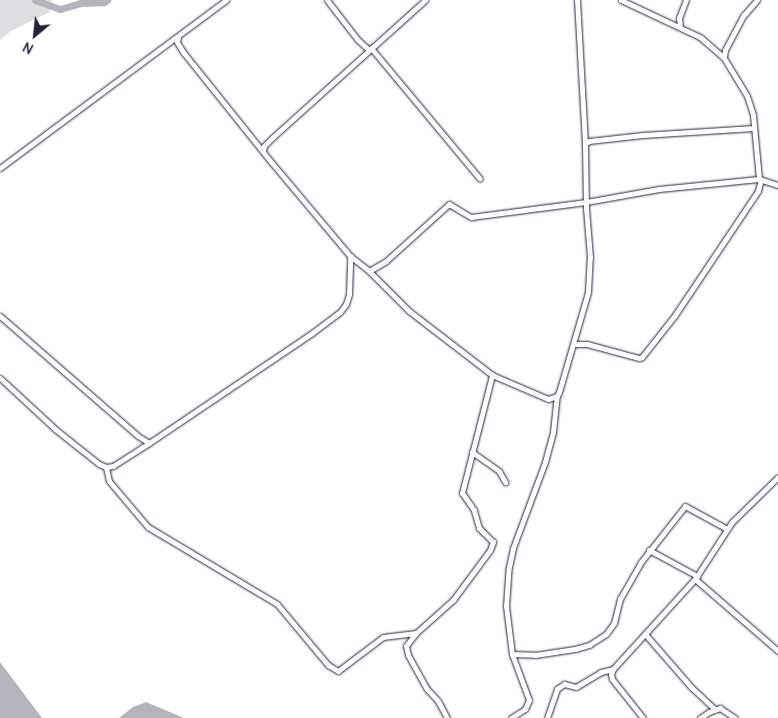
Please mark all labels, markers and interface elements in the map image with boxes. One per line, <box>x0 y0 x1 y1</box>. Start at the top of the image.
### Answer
north arrow <box>10 10 60 60</box>
text: N <box>19 38 36 58</box>

